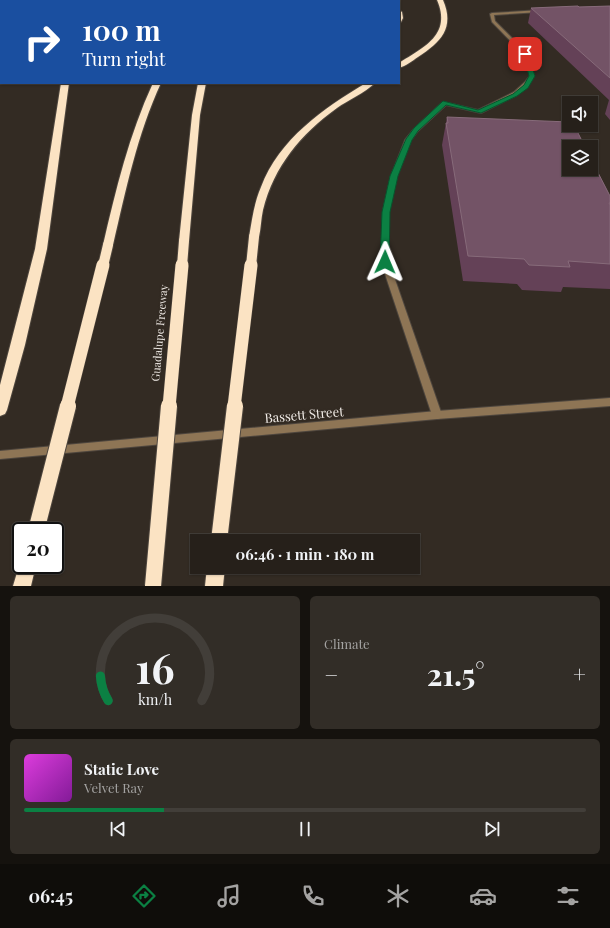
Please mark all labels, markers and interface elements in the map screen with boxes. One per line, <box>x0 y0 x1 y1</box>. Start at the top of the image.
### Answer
text: 100 m <box>82 11 161 48</box>
icon: right <box>16 16 68 68</box>
pin <box>508 37 542 71</box>
icon: arrive <box>514 43 536 65</box>
text: Turn right <box>82 47 165 71</box>
map controls <box>562 96 598 176</box>
button: sound <box>562 96 598 132</box>
button: layers <box>562 140 598 176</box>
position arrow <box>364 241 406 283</box>
street label: Guadalupe Freeway <box>147 284 171 382</box>
street label: Bassett Street <box>264 402 345 426</box>
speed limit sign: 20 <box>12 522 64 574</box>
text: 06:46 · 1 min · 180 m <box>236 544 374 564</box>
text: Climate <box>324 635 370 652</box>
text: 16 <box>135 638 175 693</box>
text: 21.5° <box>427 654 485 694</box>
text: − <box>324 659 338 689</box>
text: + <box>573 659 586 689</box>
text: km/h <box>138 689 173 708</box>
text: Static Love <box>84 759 159 779</box>
text: Velvet Ray <box>84 779 144 796</box>
icon: previous <box>107 818 129 840</box>
icon: pause <box>294 818 316 840</box>
icon: next <box>481 818 503 840</box>
icon: directions <box>130 882 158 910</box>
icon: music <box>215 882 243 910</box>
icon: phone <box>299 882 327 910</box>
icon: climate <box>384 882 412 910</box>
icon: car <box>469 882 497 910</box>
icon: filters <box>554 882 582 910</box>
text: 06:45 <box>28 884 73 908</box>

